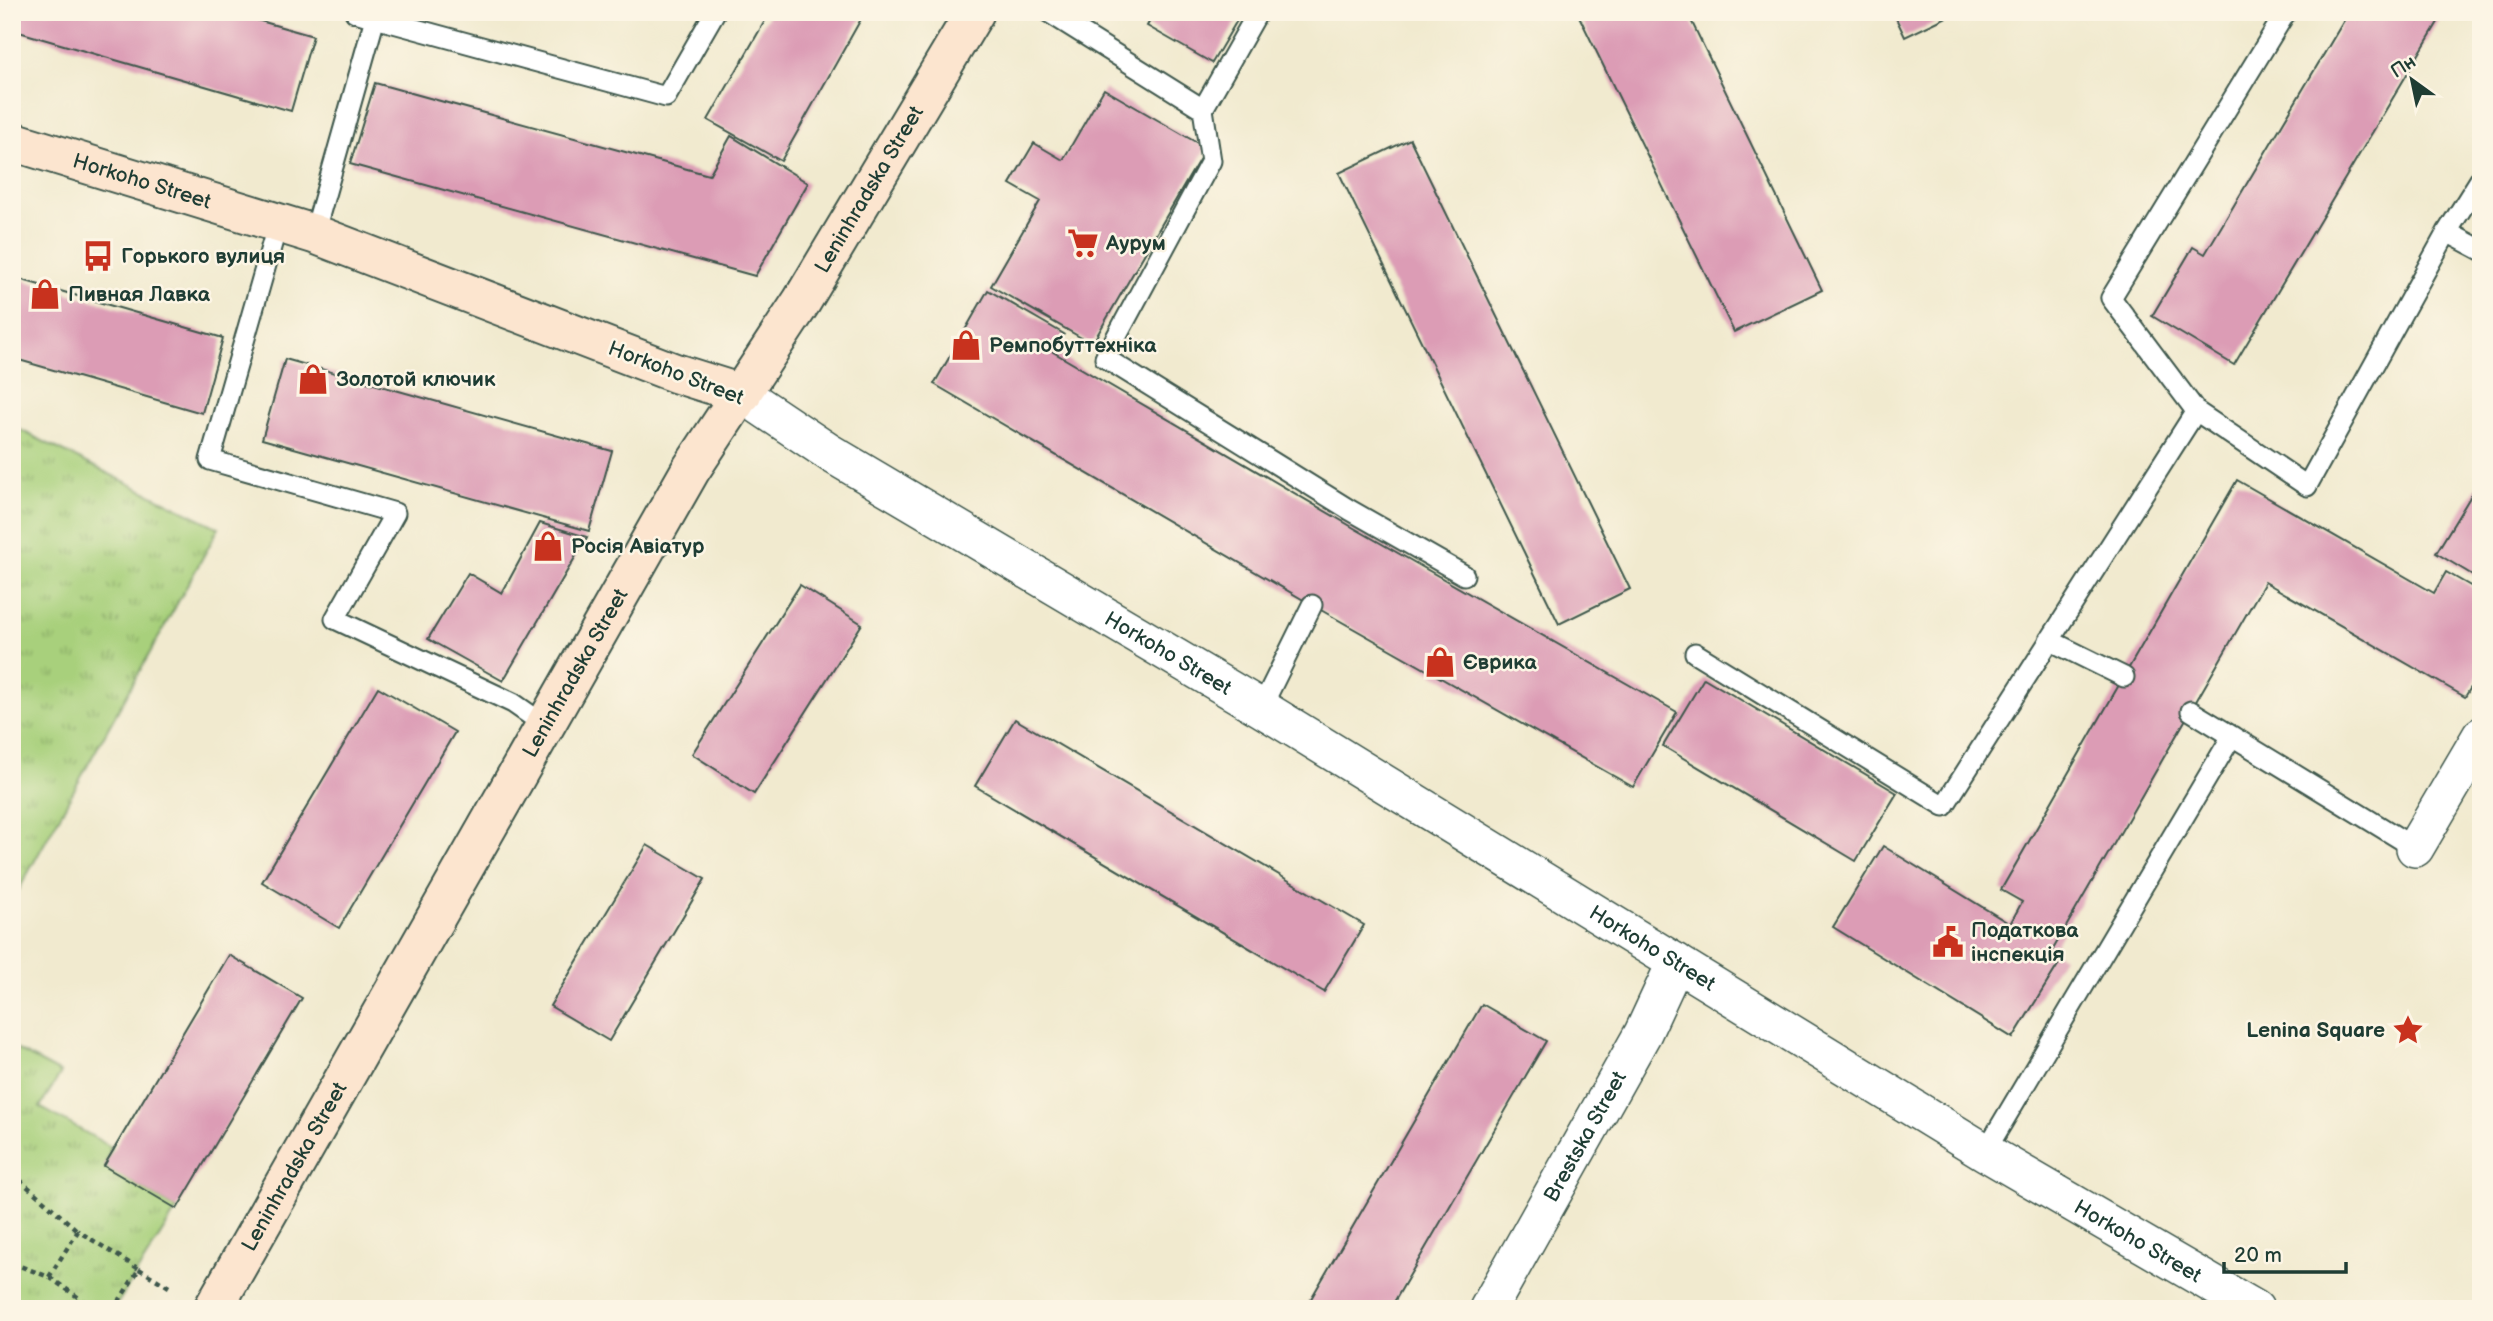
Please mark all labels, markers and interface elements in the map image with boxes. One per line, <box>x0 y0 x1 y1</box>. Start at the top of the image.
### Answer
north arrow <box>2378 46 2448 116</box>
text: Пн <box>2387 50 2420 84</box>
street label: Leninhradska Street <box>809 101 929 277</box>
street label: Horkoho Street <box>70 148 215 214</box>
supermarket icon: Аурум <box>1066 226 1100 260</box>
place label: Аурум <box>1105 231 1166 256</box>
bus stop icon: Горького вулиця <box>81 239 115 273</box>
place label: Горького вулиця <box>121 244 285 269</box>
shop icon: Пивная Лавка <box>28 277 62 311</box>
place label: Пивная Лавка <box>68 282 211 307</box>
shop icon: Ремпобуттехніка <box>949 328 983 362</box>
place label: Ремпобуттехніка <box>989 333 1157 358</box>
street label: Horkoho Street <box>605 336 748 411</box>
shop icon: Золотой ключик <box>296 362 330 396</box>
place label: Золотой ключик <box>336 367 496 392</box>
shop icon: Росія Авіатур <box>531 529 565 563</box>
place label: Росія Авіатур <box>571 534 705 559</box>
street label: Leninhradska Street <box>517 583 633 762</box>
street label: Horkoho Street <box>1100 606 1237 701</box>
shop icon: Єврика <box>1423 645 1457 679</box>
place label: Єврика <box>1463 650 1537 675</box>
street label: Horkoho Street <box>1585 900 1721 996</box>
place label: Податкова інспекція <box>1971 918 2079 967</box>
public building icon: Податкова інспекція <box>1931 925 1965 959</box>
place icon: Lenina Square <box>2391 1013 2425 1047</box>
place label: Lenina Square <box>2246 1018 2385 1043</box>
street label: Brestska Street <box>1538 1066 1632 1206</box>
street label: Leninhradska Street <box>236 1077 352 1255</box>
street label: Horkoho Street <box>2070 1194 2207 1288</box>
scale bar <box>2224 1230 2346 1274</box>
text: 20 m <box>2234 1243 2282 1268</box>

